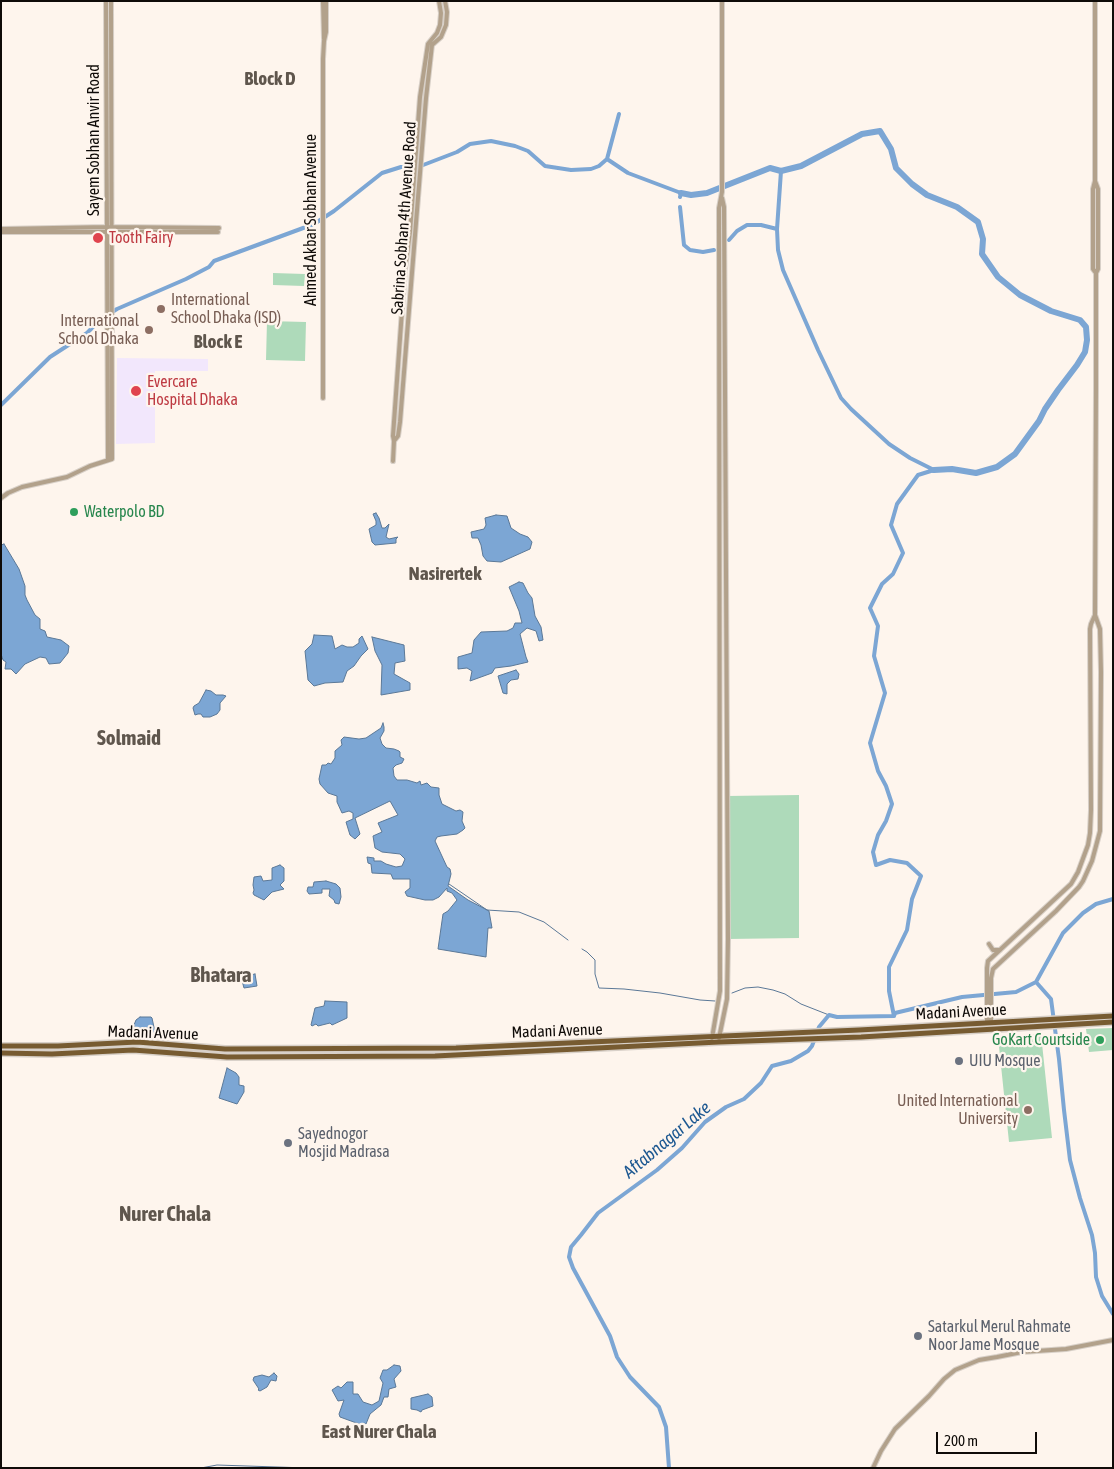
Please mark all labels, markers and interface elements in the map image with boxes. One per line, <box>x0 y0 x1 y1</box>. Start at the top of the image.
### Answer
street label: Sayem Sobhan Anvir Road <box>84 64 104 216</box>
district label: Block D <box>244 68 296 90</box>
street label: Sabrina Sobhan 4th Avenue Road <box>388 121 420 315</box>
street label: Ahmed Akbar Sobhan Avenue <box>301 134 321 306</box>
place label: Tooth Fairy <box>109 228 173 248</box>
marker: Tooth Fairy <box>91 231 105 245</box>
place label: International School Dhaka (ISD) <box>171 290 281 328</box>
marker: International School Dhaka (ISD) <box>155 303 167 315</box>
place label: International School Dhaka <box>58 311 139 349</box>
marker: International School Dhaka <box>143 324 155 336</box>
district label: Block E <box>194 331 242 353</box>
place label: Evercare Hospital Dhaka <box>147 372 238 410</box>
marker: Evercare Hospital Dhaka <box>129 384 143 398</box>
place label: Waterpolo BD <box>84 502 164 522</box>
marker: Waterpolo BD <box>68 506 80 518</box>
district label: Nasirertek <box>408 563 482 585</box>
district label: Solmaid <box>97 725 161 751</box>
district label: Bhatara <box>190 962 252 988</box>
street label: Madani Avenue <box>915 1000 1007 1024</box>
street label: Madani Avenue <box>511 1020 603 1042</box>
street label: Madani Avenue <box>107 1022 199 1044</box>
place label: GoKart Courtside <box>992 1030 1090 1050</box>
marker: GoKart Courtside <box>1094 1034 1106 1046</box>
place label: UIU Mosque <box>969 1051 1041 1071</box>
marker: UIU Mosque <box>953 1055 965 1067</box>
place label: United International University <box>897 1091 1018 1129</box>
water label: Aftabnagar Lake <box>619 1097 715 1183</box>
marker: United International University <box>1022 1104 1034 1116</box>
place label: Sayednogor Mosjid Madrasa <box>298 1124 390 1162</box>
marker: Sayednogor Mosjid Madrasa <box>282 1137 294 1149</box>
district label: Nurer Chala <box>119 1201 211 1227</box>
place label: Satarkul Merul Rahmate Noor Jame Mosque <box>928 1317 1071 1355</box>
marker: Satarkul Merul Rahmate Noor Jame Mosque <box>912 1330 924 1342</box>
district label: East Nurer Chala <box>321 1421 437 1443</box>
scale bar <box>939 1422 1040 1454</box>
text: 200 m <box>944 1432 978 1449</box>

